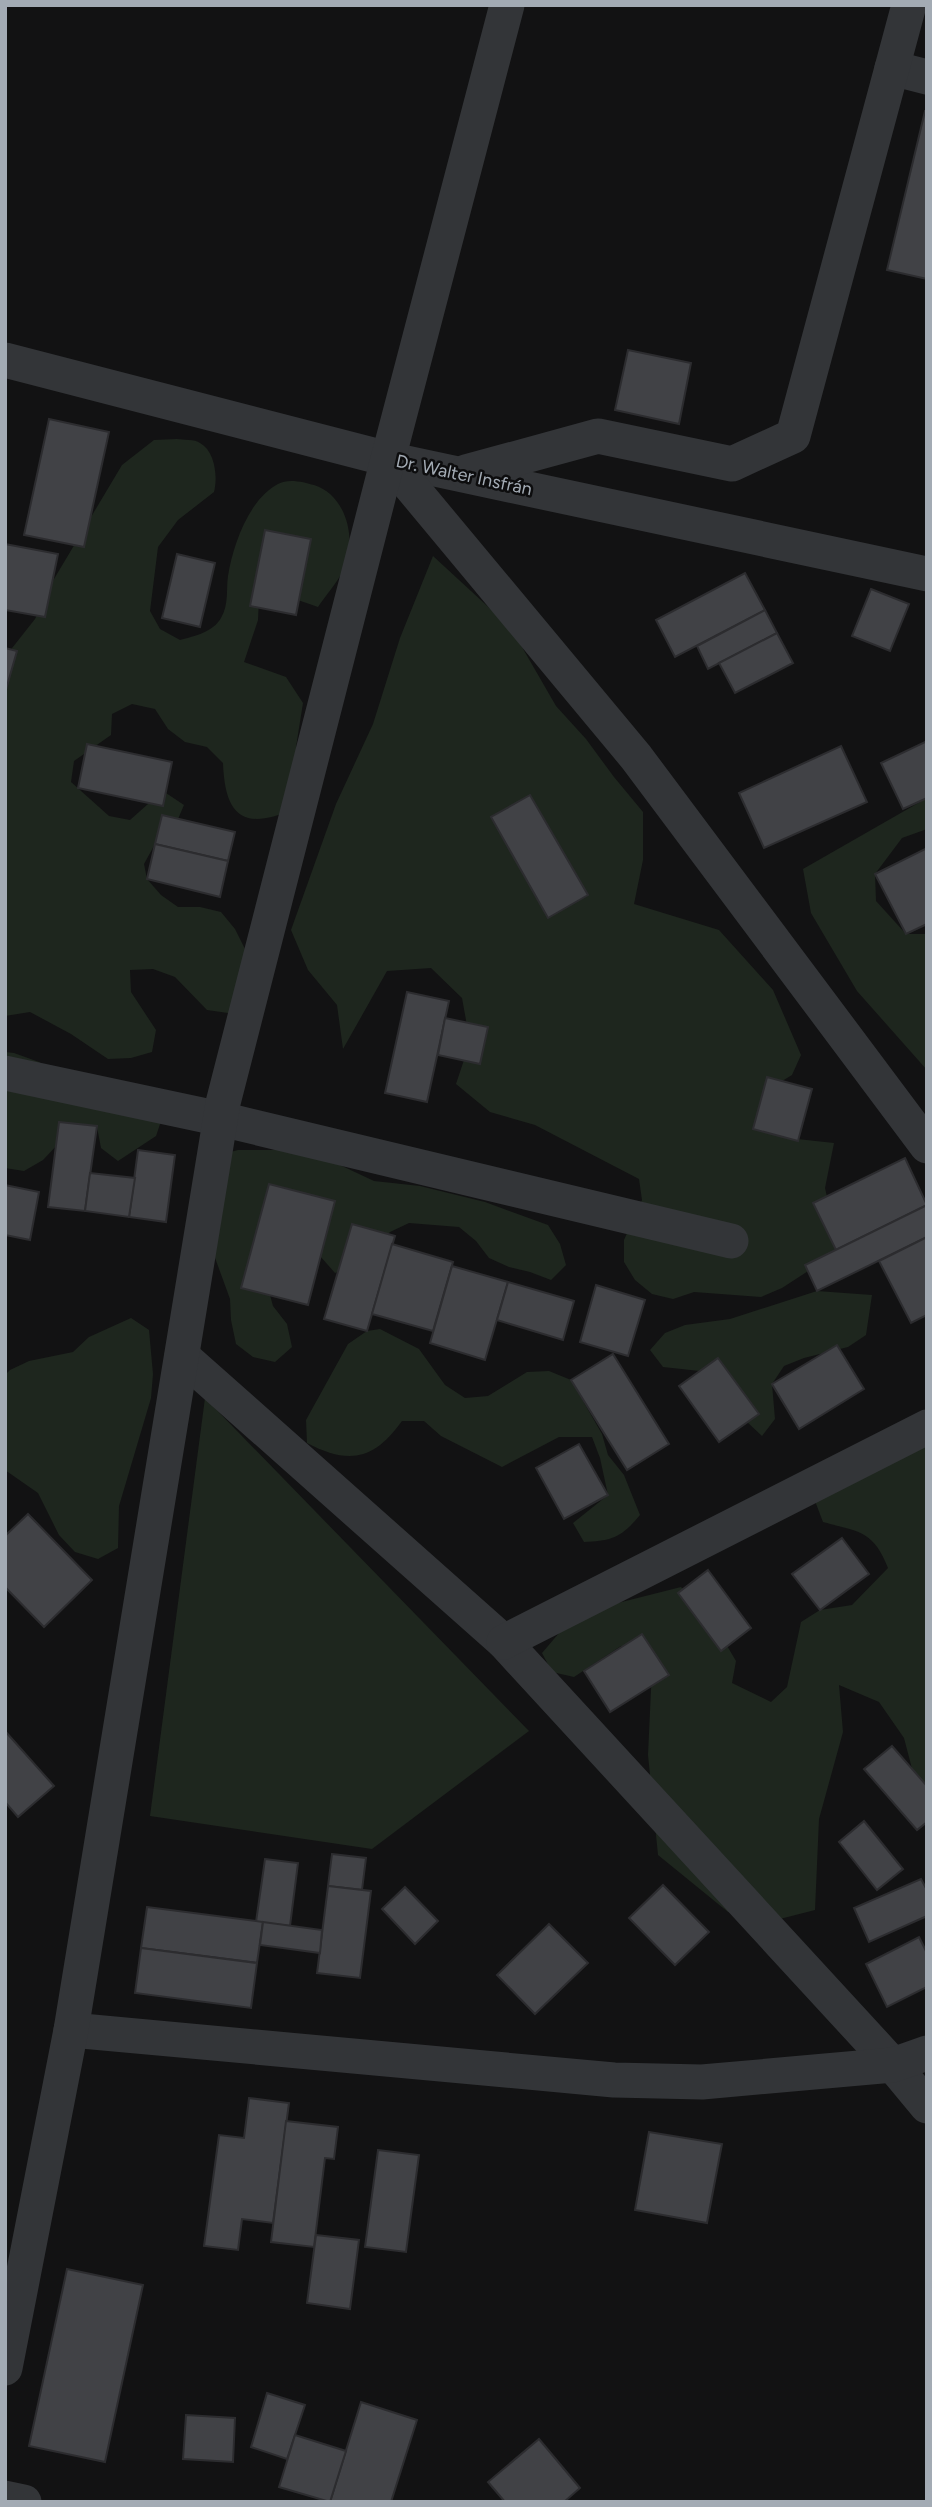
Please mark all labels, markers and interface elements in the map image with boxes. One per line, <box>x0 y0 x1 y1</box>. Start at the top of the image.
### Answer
street label: Dr. Walter Insfrán <box>394 450 534 500</box>

